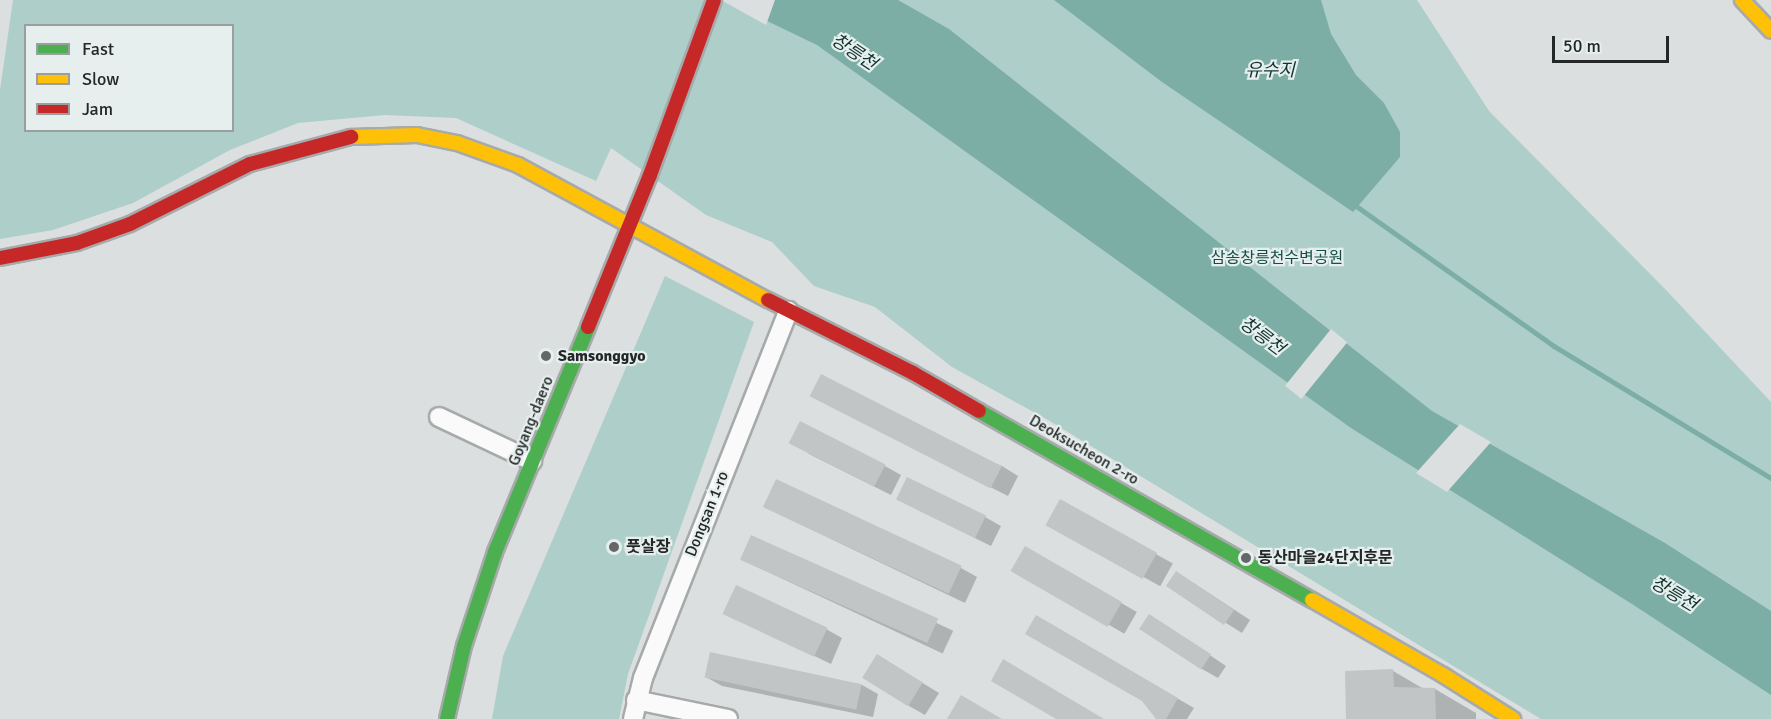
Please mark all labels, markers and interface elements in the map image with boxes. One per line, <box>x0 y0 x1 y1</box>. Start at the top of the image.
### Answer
legend <box>24 24 234 132</box>
scale bar <box>1555 24 1672 62</box>
water label: 창릉천 <box>827 29 881 75</box>
text: 50 m <box>1563 35 1601 57</box>
text: Fast <box>82 38 114 60</box>
water label: 유수지 <box>1245 59 1295 81</box>
text: Slow <box>82 68 119 90</box>
text: Jam <box>82 98 113 120</box>
park label: 삼송창릉천수변공원 <box>1211 248 1343 268</box>
water label: 창릉천 <box>1236 312 1288 360</box>
place label: Samsonggyo <box>558 346 646 366</box>
marker: Samsonggyo <box>539 349 553 363</box>
street label: Goyang-daero <box>504 373 558 469</box>
street label: Deoksucheon 2-ro <box>1026 411 1142 489</box>
street label: Dongsan 1-ro <box>681 468 733 560</box>
place label: 풋살장 <box>626 537 670 557</box>
marker: 풋살장 <box>607 540 621 554</box>
place label: 동산마을24단지후문 <box>1258 548 1393 568</box>
marker: 동산마을24단지후문 <box>1239 551 1253 565</box>
water label: 창릉천 <box>1647 572 1701 616</box>

